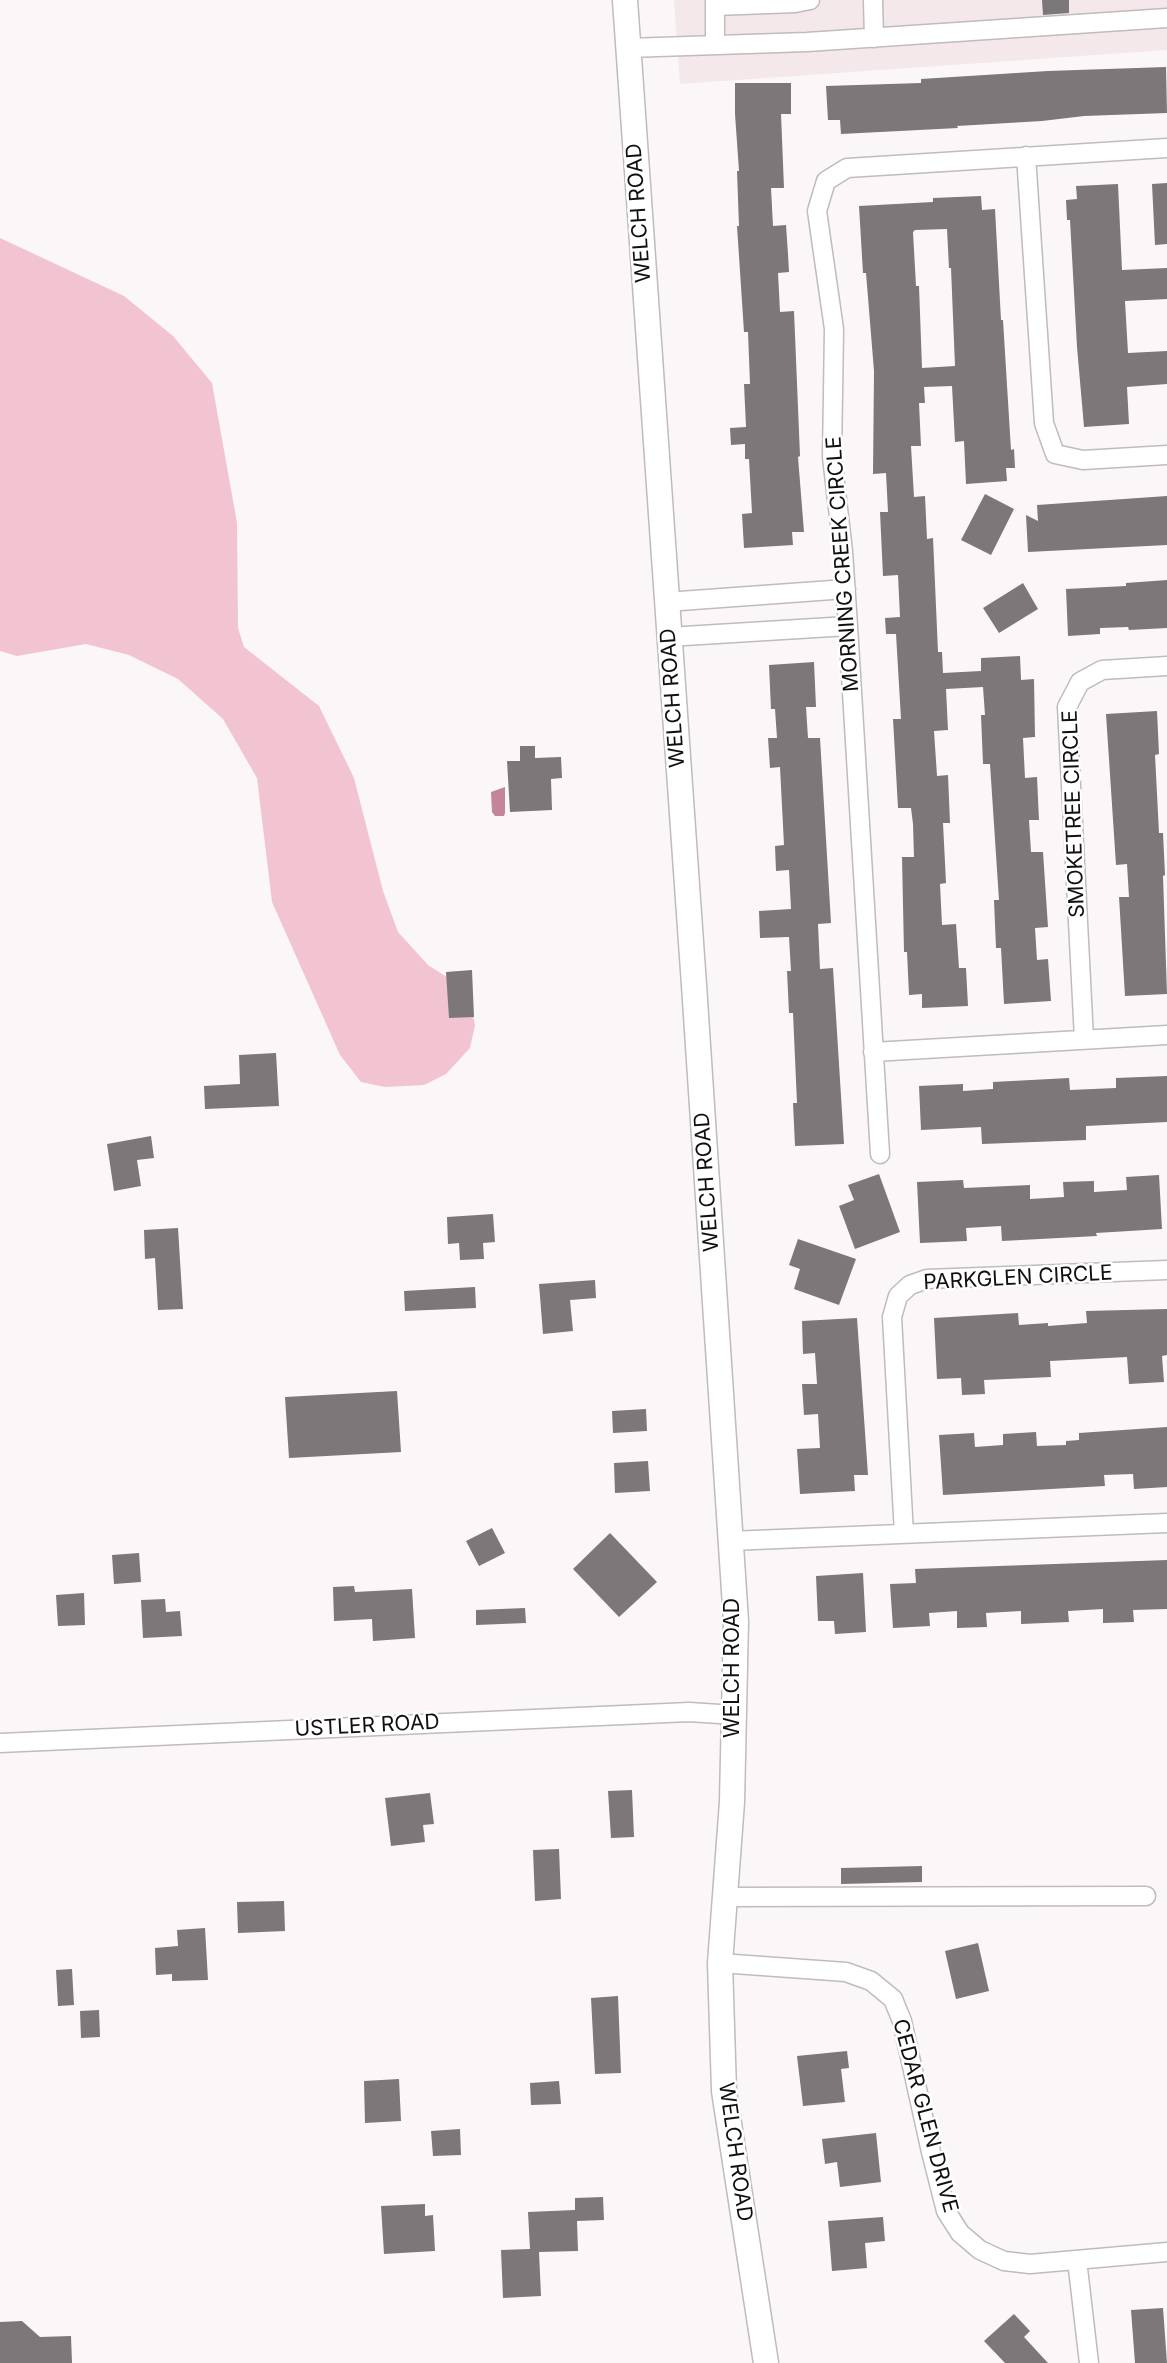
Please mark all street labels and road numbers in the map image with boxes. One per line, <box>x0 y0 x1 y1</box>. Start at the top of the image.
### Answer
street label: WELCH ROAD <box>622 142 656 284</box>
street label: MORNING CREEK CIRCLE <box>822 436 864 692</box>
street label: WELCH ROAD <box>656 627 690 769</box>
street label: SMOKETREE CIRCLE <box>1058 710 1090 918</box>
street label: WELCH ROAD <box>690 1111 724 1253</box>
street label: PARKGLEN CIRCLE <box>923 1260 1113 1296</box>
street label: WELCH ROAD <box>720 1598 746 1738</box>
street label: USTLER ROAD <box>294 1710 440 1742</box>
street label: CEDAR GLEN DRIVE <box>887 2016 963 2216</box>
street label: WELCH ROAD <box>713 2081 757 2223</box>

